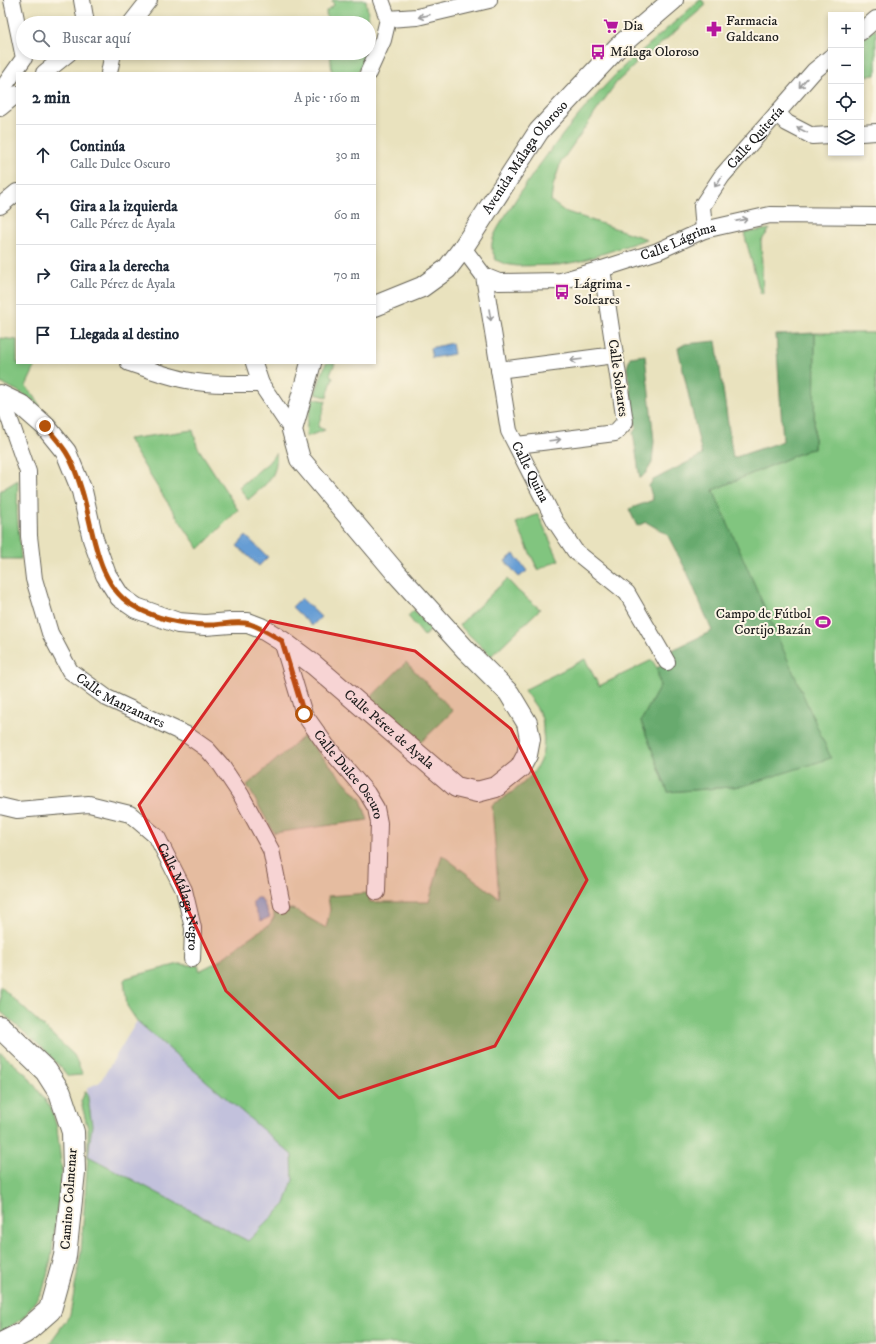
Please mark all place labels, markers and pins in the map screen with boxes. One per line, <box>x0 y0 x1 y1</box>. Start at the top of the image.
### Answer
place label: Farmacia Galdeano <box>726 12 779 46</box>
supermarket icon: Dia <box>602 17 620 35</box>
place label: Dia <box>623 17 643 35</box>
pharmacy icon: Farmacia Galdeano <box>705 20 723 38</box>
bus stop icon: Málaga Oloroso <box>589 43 607 61</box>
place label: Málaga Oloroso <box>610 43 699 61</box>
place label: Lágrima - Soleares <box>574 275 631 309</box>
bus stop icon: Lágrima - Soleares <box>553 283 571 301</box>
place label: Campo de Fútbol Cortijo Bazán <box>716 605 812 639</box>
sports icon: Campo de Fútbol Cortijo Bazán <box>814 613 832 631</box>

